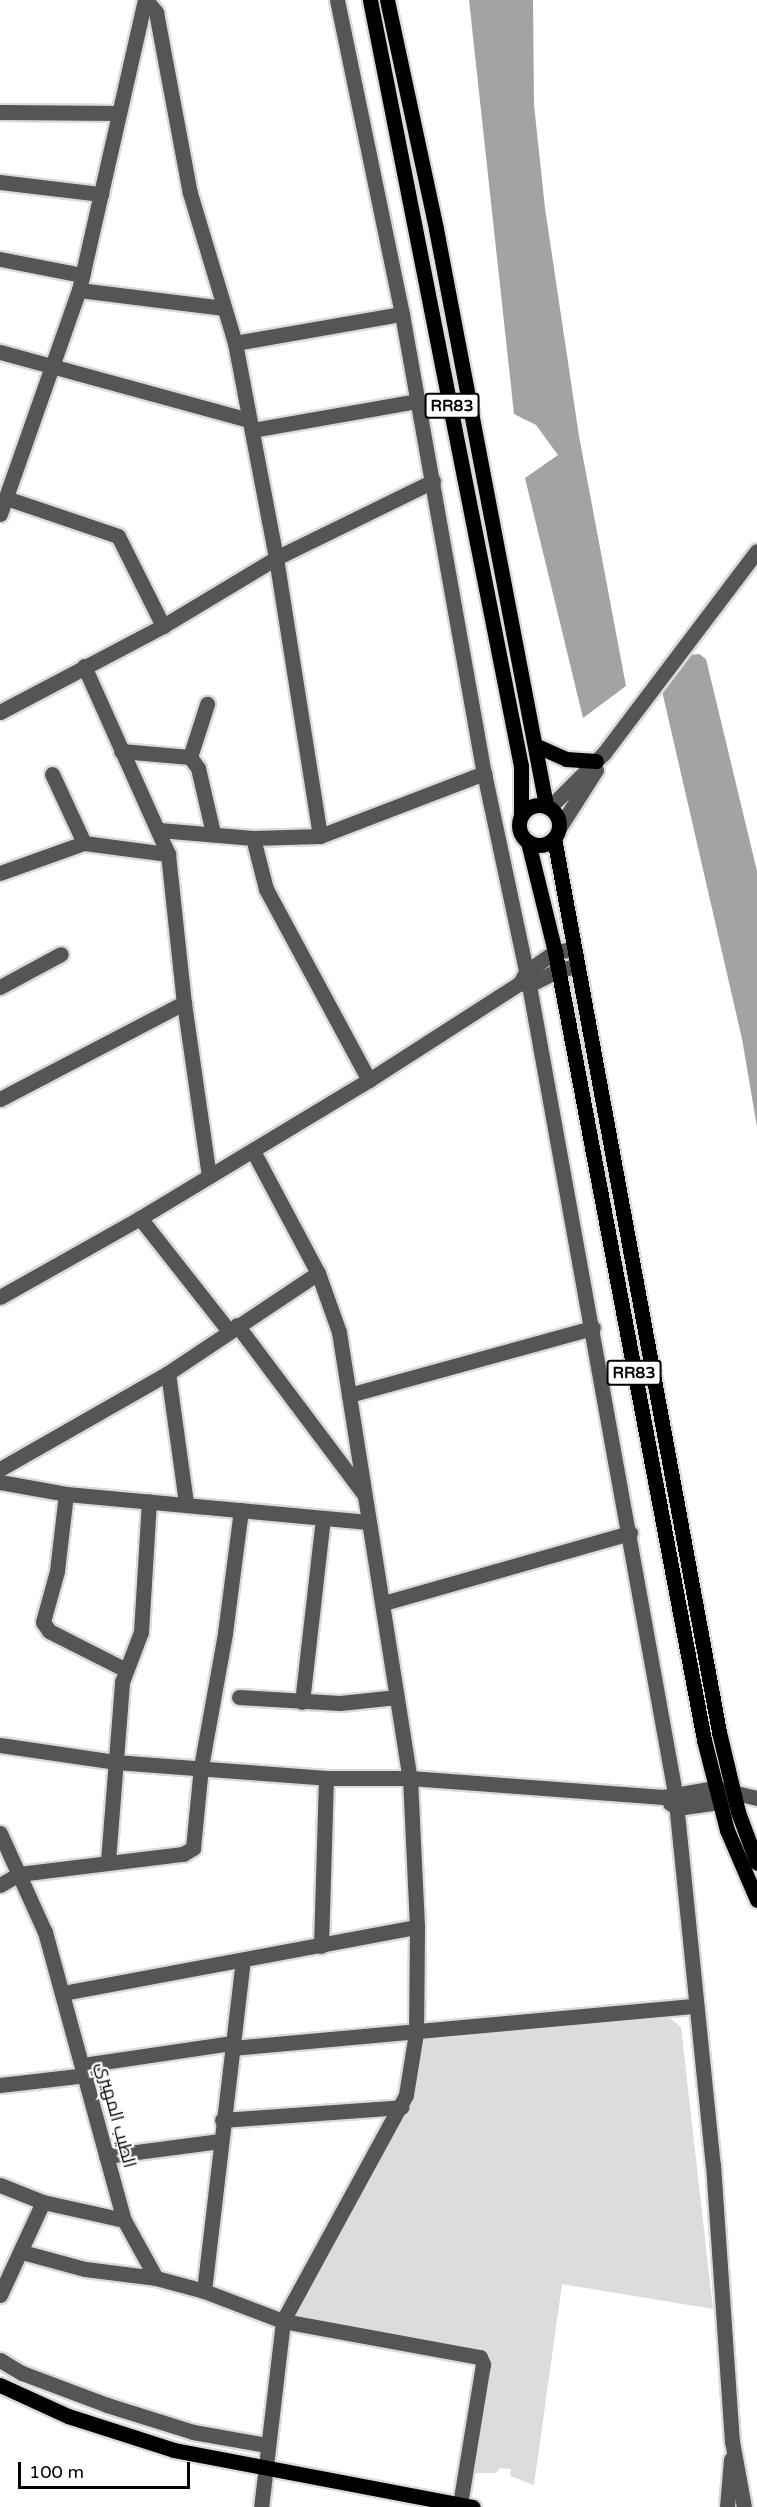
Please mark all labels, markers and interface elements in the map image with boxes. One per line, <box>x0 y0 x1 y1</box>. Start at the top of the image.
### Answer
road number: RR83 <box>424 393 480 419</box>
road number: RR83 <box>606 1360 662 1386</box>
street label: الطيب المهيري <box>92 2060 140 2170</box>
scale bar <box>21 2450 194 2488</box>
text: 100 m <box>29 2461 84 2483</box>

